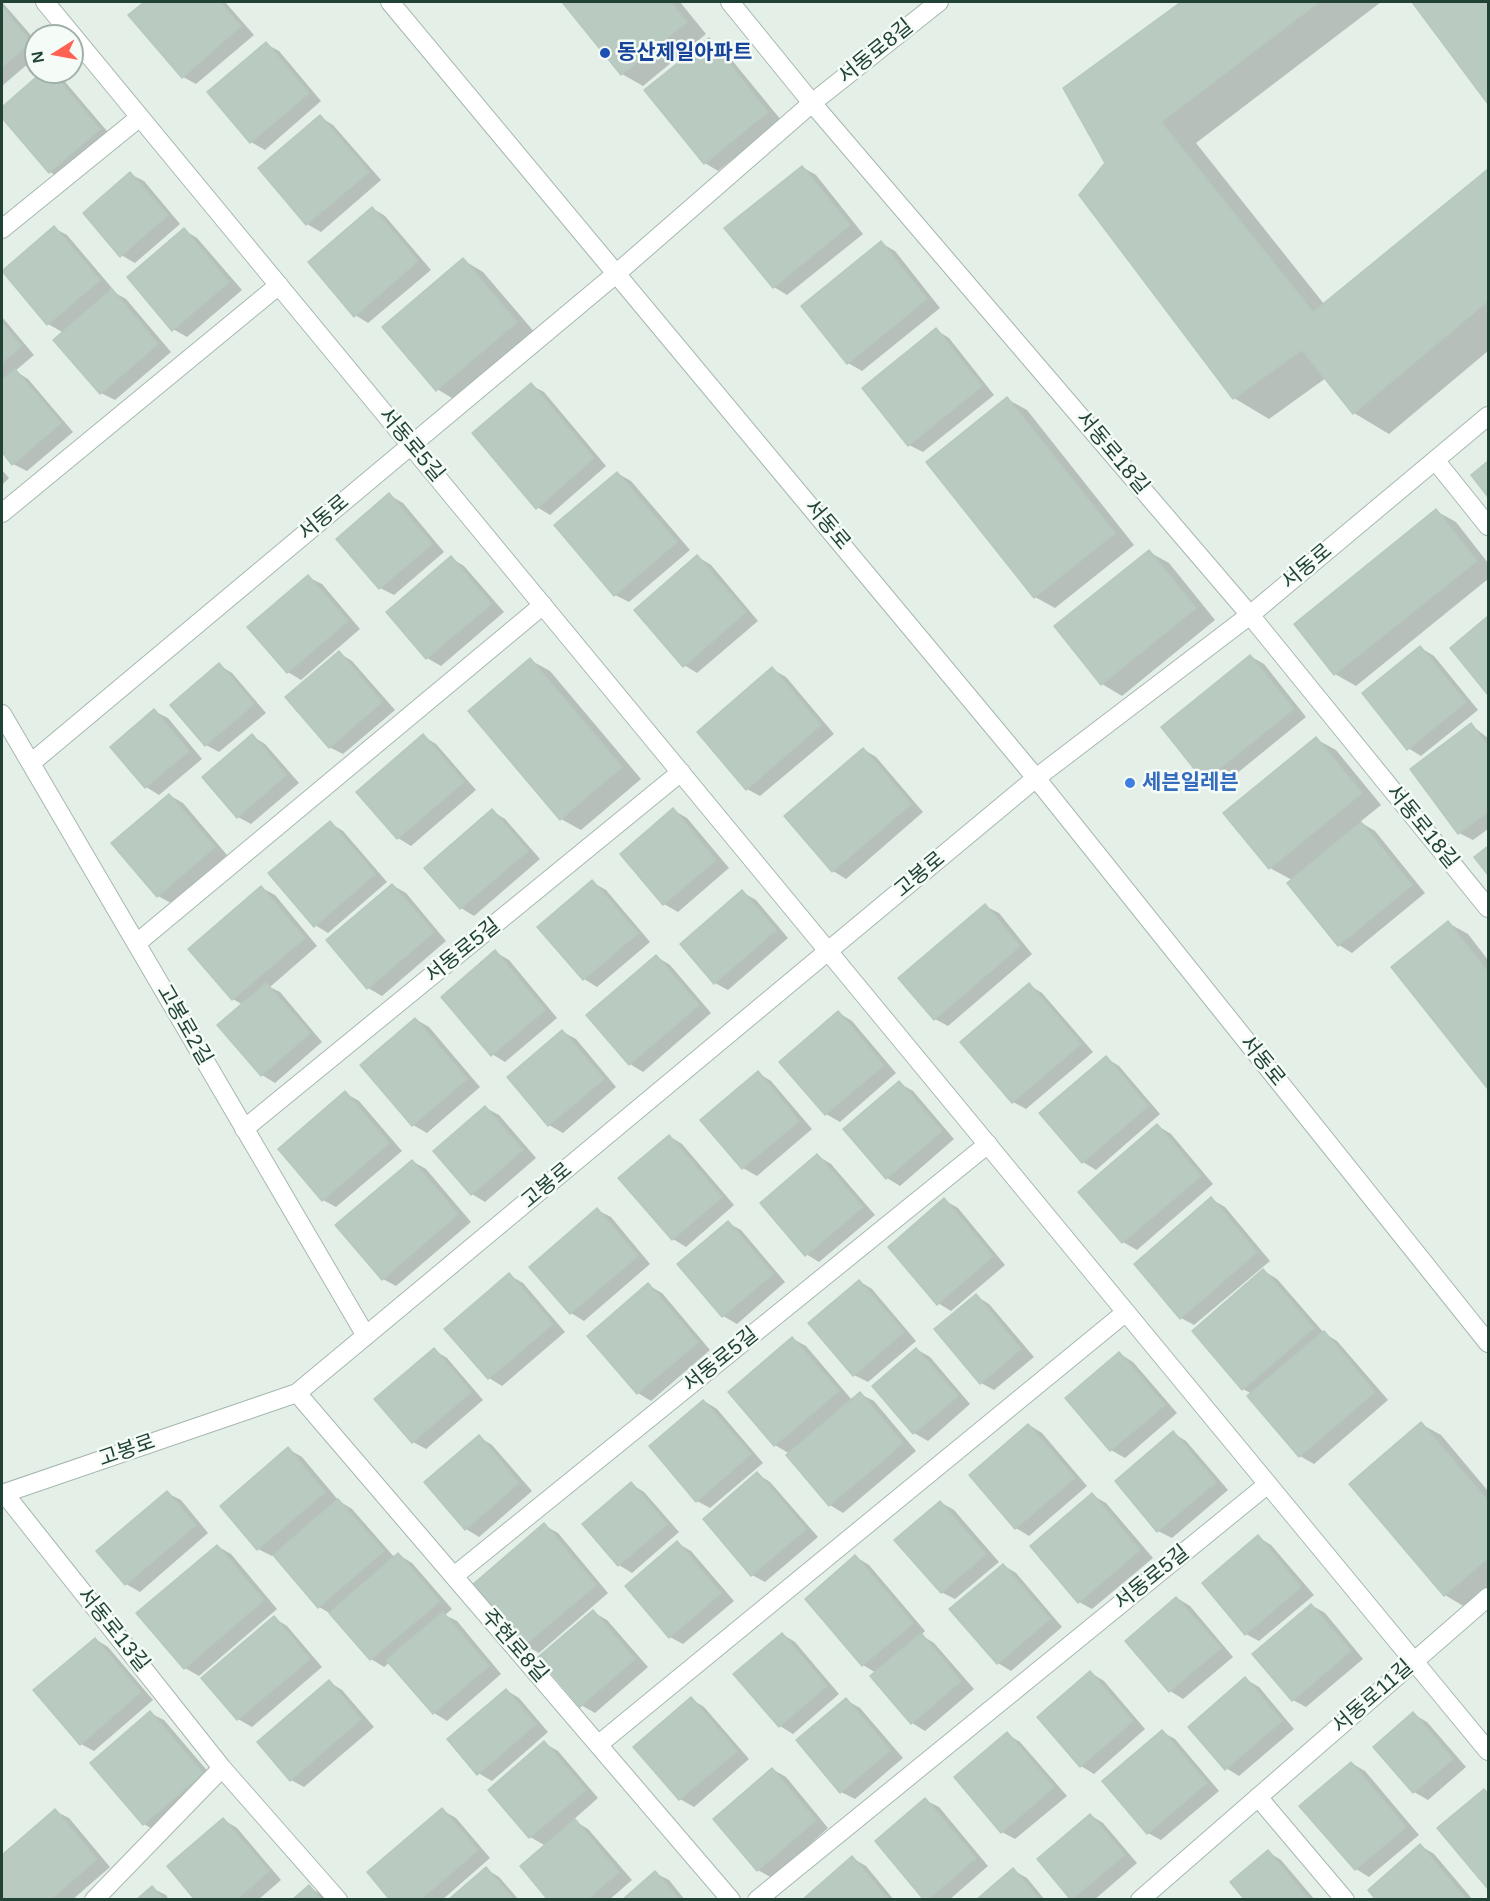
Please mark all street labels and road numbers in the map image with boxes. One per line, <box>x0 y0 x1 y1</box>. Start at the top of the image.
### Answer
street label: 서동로8길 <box>834 14 918 90</box>
street label: 서동로5길 <box>373 403 449 487</box>
street label: 서동로18길 <box>1070 406 1154 500</box>
street label: 서동로 <box>294 490 354 546</box>
street label: 서동로 <box>799 495 855 555</box>
street label: 서동로 <box>1277 539 1337 595</box>
street label: 서동로18길 <box>1381 780 1463 874</box>
street label: 고봉로 <box>890 847 950 903</box>
street label: 서동로5길 <box>421 913 505 989</box>
street label: 고봉로2길 <box>151 980 217 1070</box>
street label: 서동로 <box>1234 1031 1290 1091</box>
street label: 고봉로 <box>517 1158 577 1214</box>
street label: 서동로5길 <box>679 1322 763 1398</box>
street label: 고봉로 <box>95 1430 159 1472</box>
street label: 서동로5길 <box>1110 1540 1194 1616</box>
street label: 서동로13길 <box>72 1583 154 1677</box>
street label: 주현로8길 <box>475 1604 553 1688</box>
street label: 서동로11길 <box>1327 1655 1419 1739</box>

